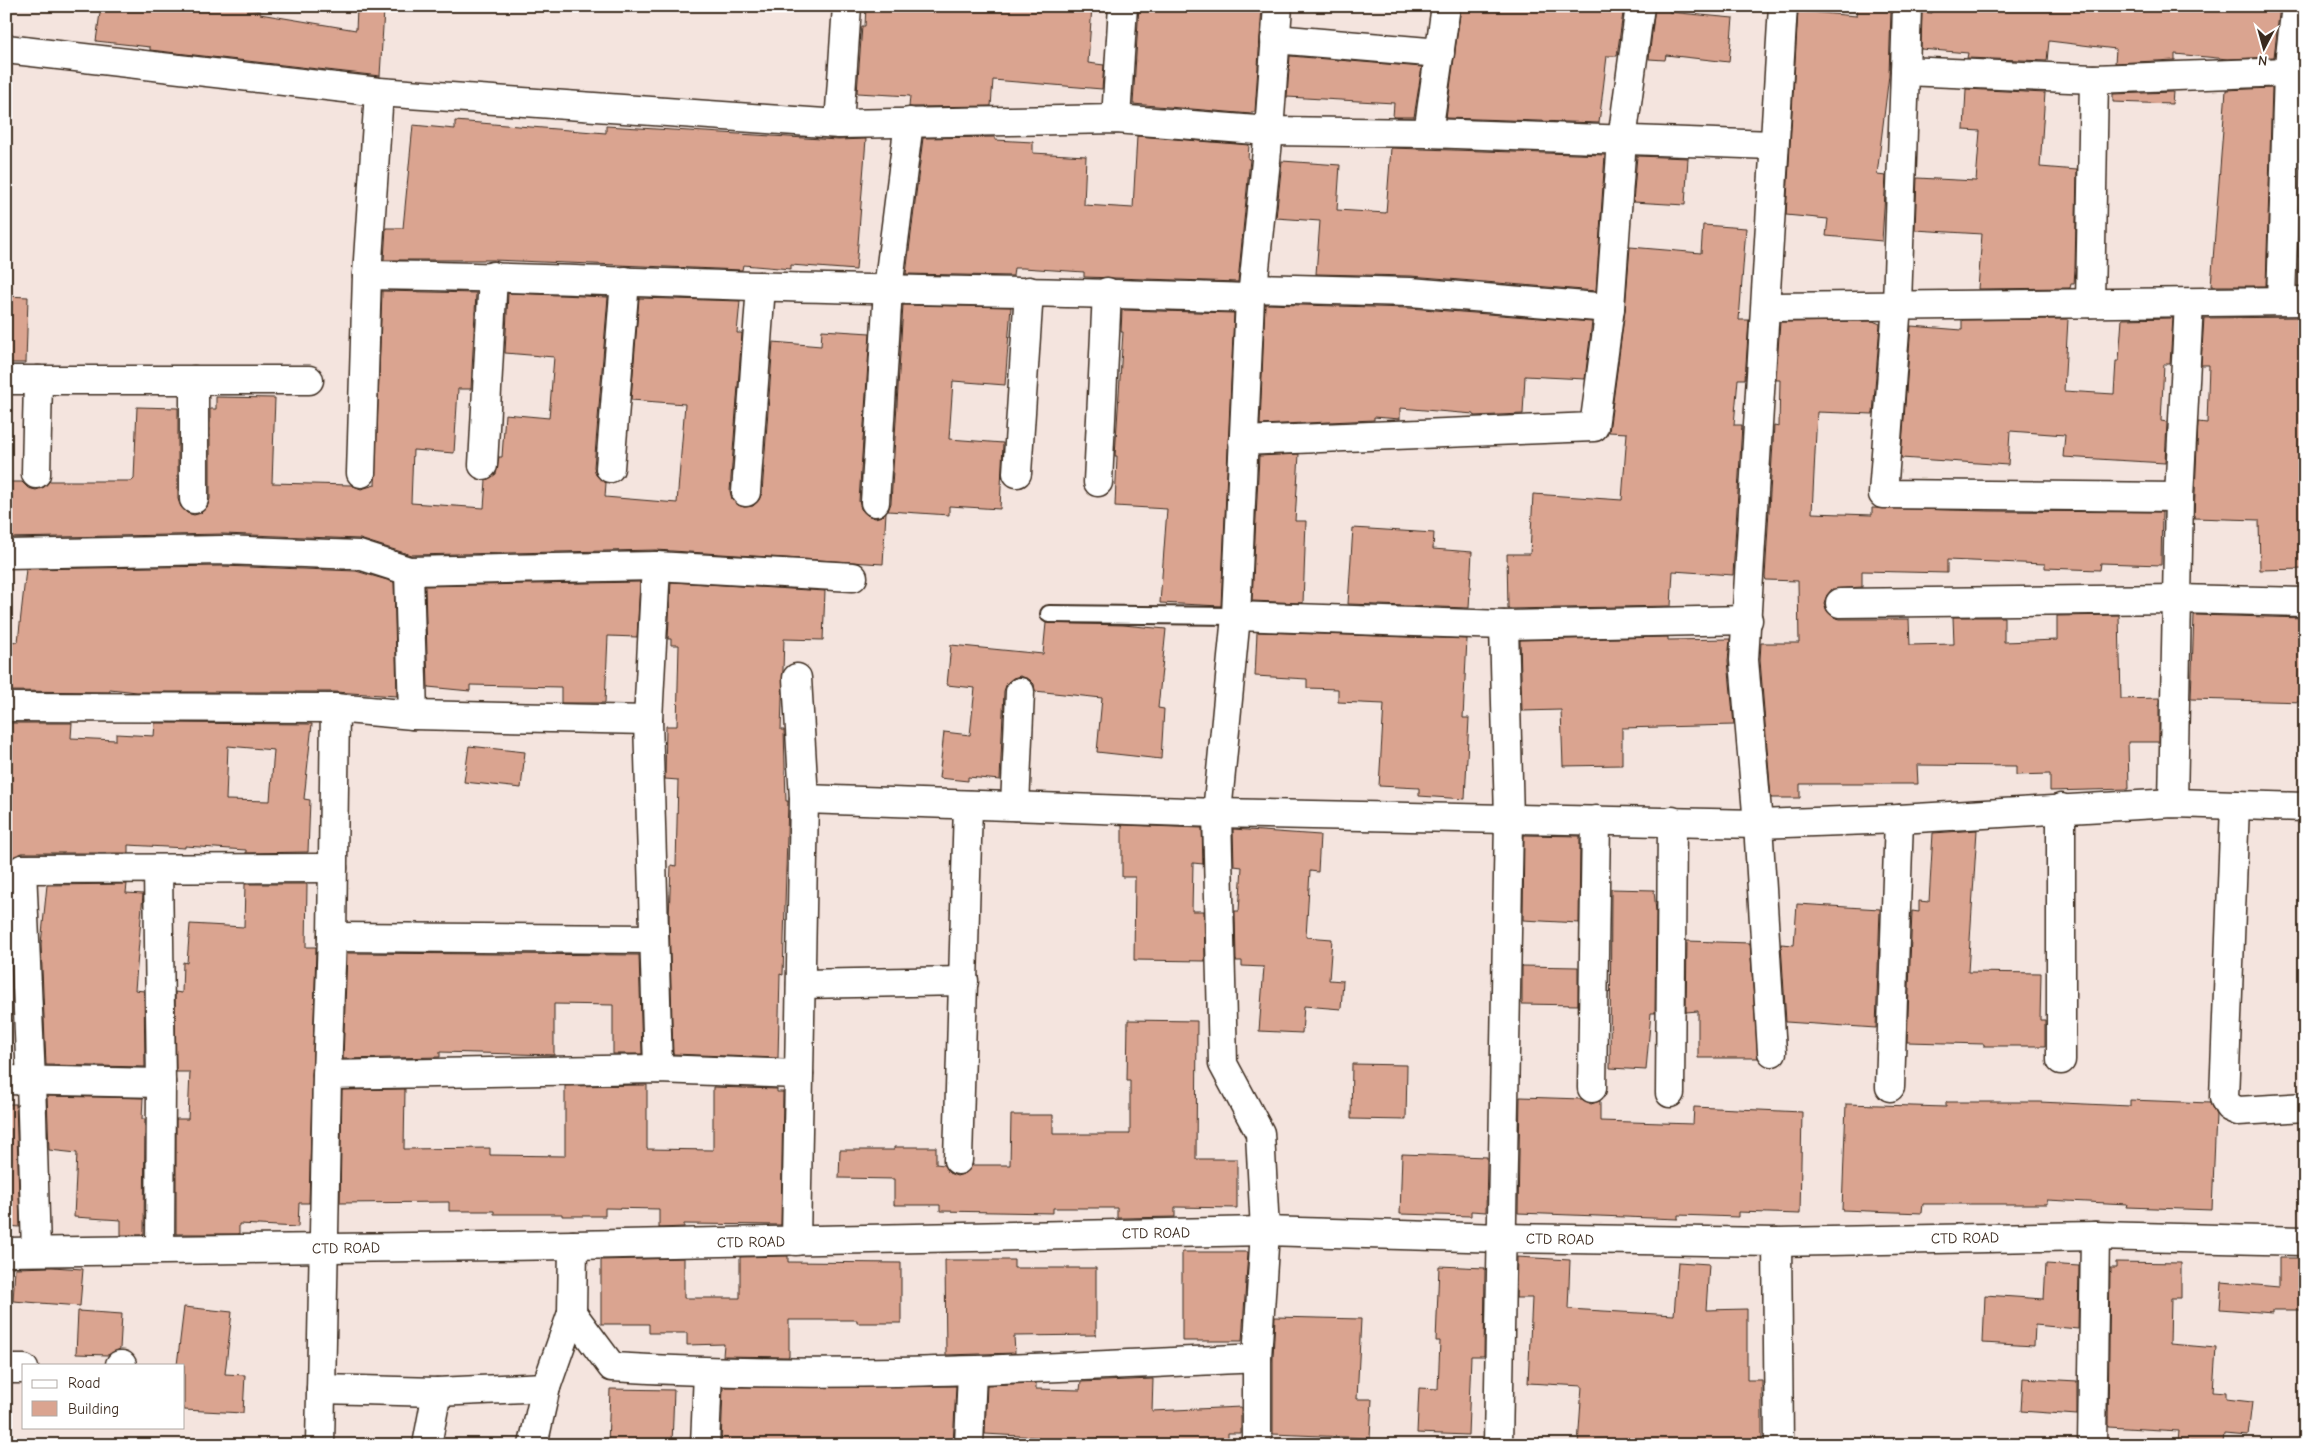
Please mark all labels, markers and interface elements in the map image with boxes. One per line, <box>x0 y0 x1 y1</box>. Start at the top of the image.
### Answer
north arrow <box>2238 22 2288 72</box>
text: N <box>2257 52 2268 69</box>
street label: CTD ROAD <box>1122 1223 1190 1243</box>
street label: CTD ROAD <box>1931 1228 1999 1248</box>
street label: CTD ROAD <box>1526 1229 1594 1249</box>
street label: CTD ROAD <box>717 1232 785 1252</box>
street label: CTD ROAD <box>312 1238 380 1258</box>
legend <box>22 1364 185 1428</box>
text: Road <box>68 1374 100 1392</box>
text: Building <box>68 1400 119 1418</box>

